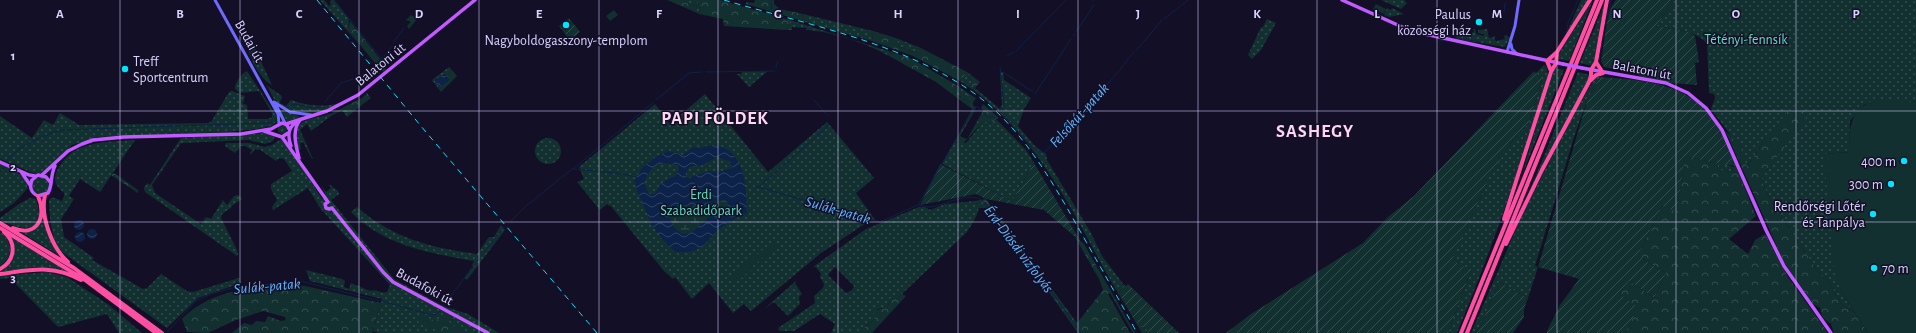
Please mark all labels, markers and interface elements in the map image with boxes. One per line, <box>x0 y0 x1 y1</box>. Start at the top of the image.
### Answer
text: A <box>56 8 64 21</box>
text: B <box>176 8 184 21</box>
text: C <box>296 8 303 21</box>
text: D <box>415 8 424 21</box>
text: E <box>536 8 543 21</box>
text: F <box>656 8 663 21</box>
text: G <box>774 8 782 21</box>
text: H <box>893 8 903 21</box>
text: I <box>1016 8 1020 21</box>
text: J <box>1136 8 1140 21</box>
text: K <box>1253 8 1261 21</box>
text: L <box>1374 8 1380 21</box>
place label: Paulus közösségi ház <box>1397 8 1471 38</box>
text: M <box>1492 8 1502 21</box>
text: N <box>1612 8 1622 21</box>
text: O <box>1732 8 1741 21</box>
text: P <box>1852 8 1860 21</box>
marker: Paulus közösségi ház <box>1474 17 1484 27</box>
street label: Budai út <box>232 18 267 65</box>
marker: Nagyboldogasszony-templom <box>561 20 571 30</box>
park label: Tétényi-fennsík <box>1704 33 1788 47</box>
place label: Nagyboldogasszony-templom <box>484 34 648 48</box>
street label: Balatoni út <box>353 40 409 89</box>
text: 1 <box>11 50 15 63</box>
place label: Treff Sportcentrum <box>133 55 209 85</box>
street label: Balatoni út <box>1611 57 1673 83</box>
marker: Treff Sportcentrum <box>120 64 130 74</box>
water label: Felsőkút-patak <box>1047 80 1112 150</box>
district label: PAPI FÖLDEK <box>661 107 769 128</box>
district label: SASHEGY <box>1276 123 1354 141</box>
place label: 400 m <box>1861 155 1896 169</box>
marker: 400 m <box>1899 156 1909 166</box>
text: 2 <box>10 161 16 174</box>
place label: 300 m <box>1849 178 1883 192</box>
marker: 300 m <box>1886 179 1896 189</box>
park label: Érdi Szabadidőpark <box>660 185 742 218</box>
water label: Sulák-patak <box>804 194 872 227</box>
place label: Rendőrségi Lőtér és Tanpálya <box>1774 200 1866 230</box>
water label: Érd-Diósdi vízfolyás <box>981 202 1058 296</box>
marker: Rendőrségi Lőtér és Tanpálya <box>1868 209 1878 219</box>
place label: 70 m <box>1882 262 1909 276</box>
marker: 70 m <box>1869 263 1879 273</box>
street label: Budafoki út <box>394 266 456 308</box>
text: 3 <box>10 272 16 285</box>
water label: Sulák-patak <box>233 276 301 297</box>

